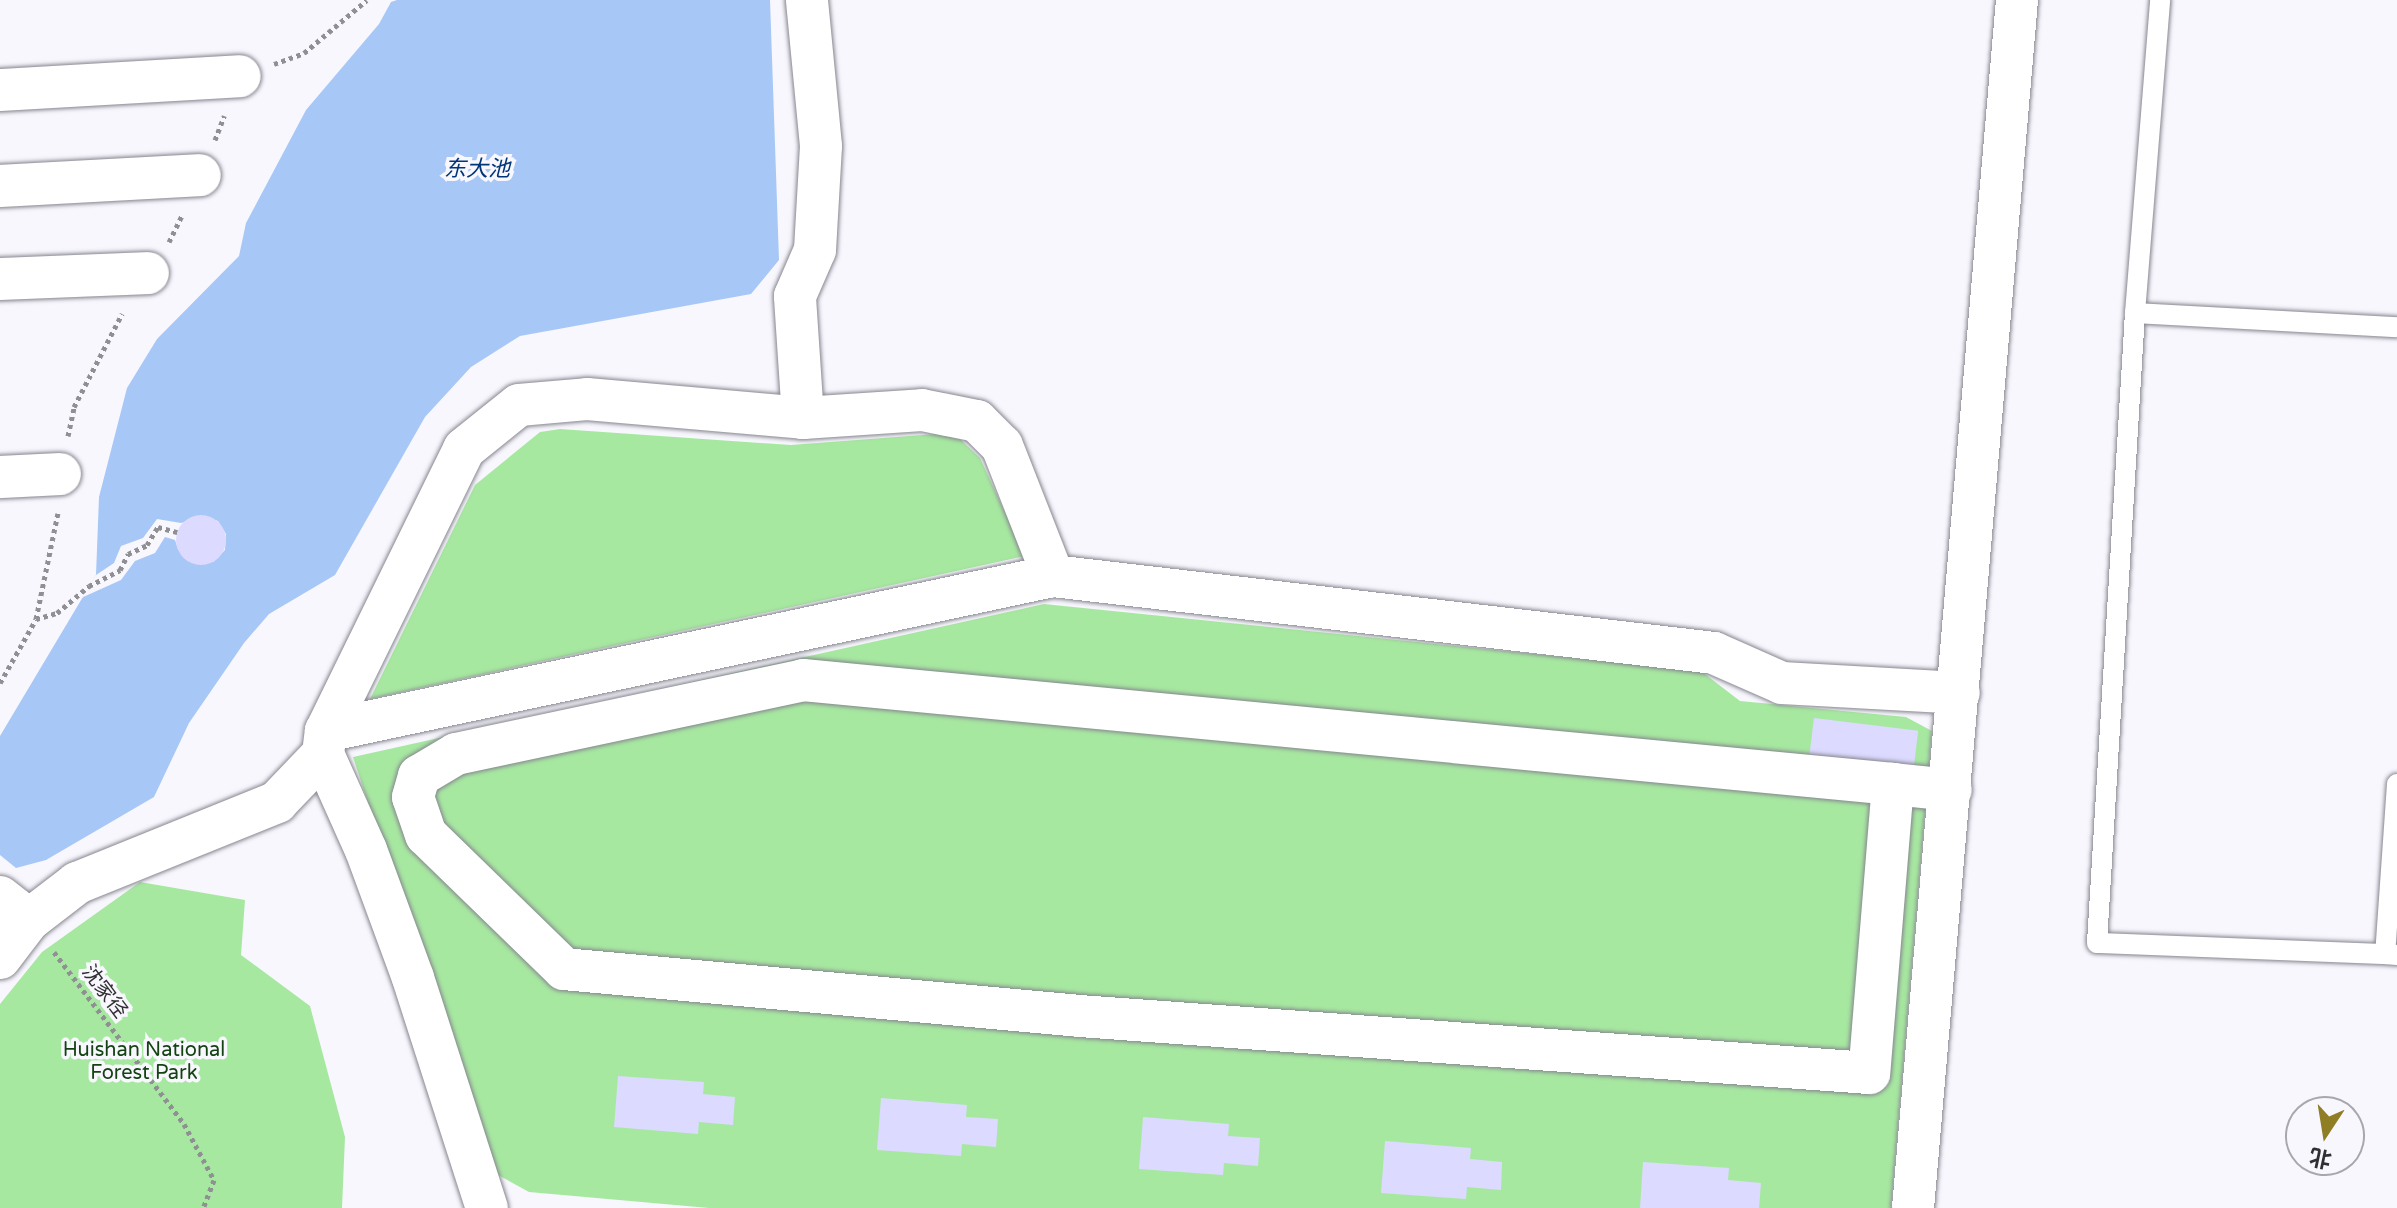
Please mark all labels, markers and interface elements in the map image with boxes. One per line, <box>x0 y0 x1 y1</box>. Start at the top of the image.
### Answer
water label: 东大池 <box>444 157 510 183</box>
street label: 沈家径 <box>76 961 132 1023</box>
park label: Huishan National Forest Park <box>63 1039 225 1086</box>
north arrow <box>2285 1096 2365 1176</box>
text: 北 <box>2307 1143 2334 1173</box>

